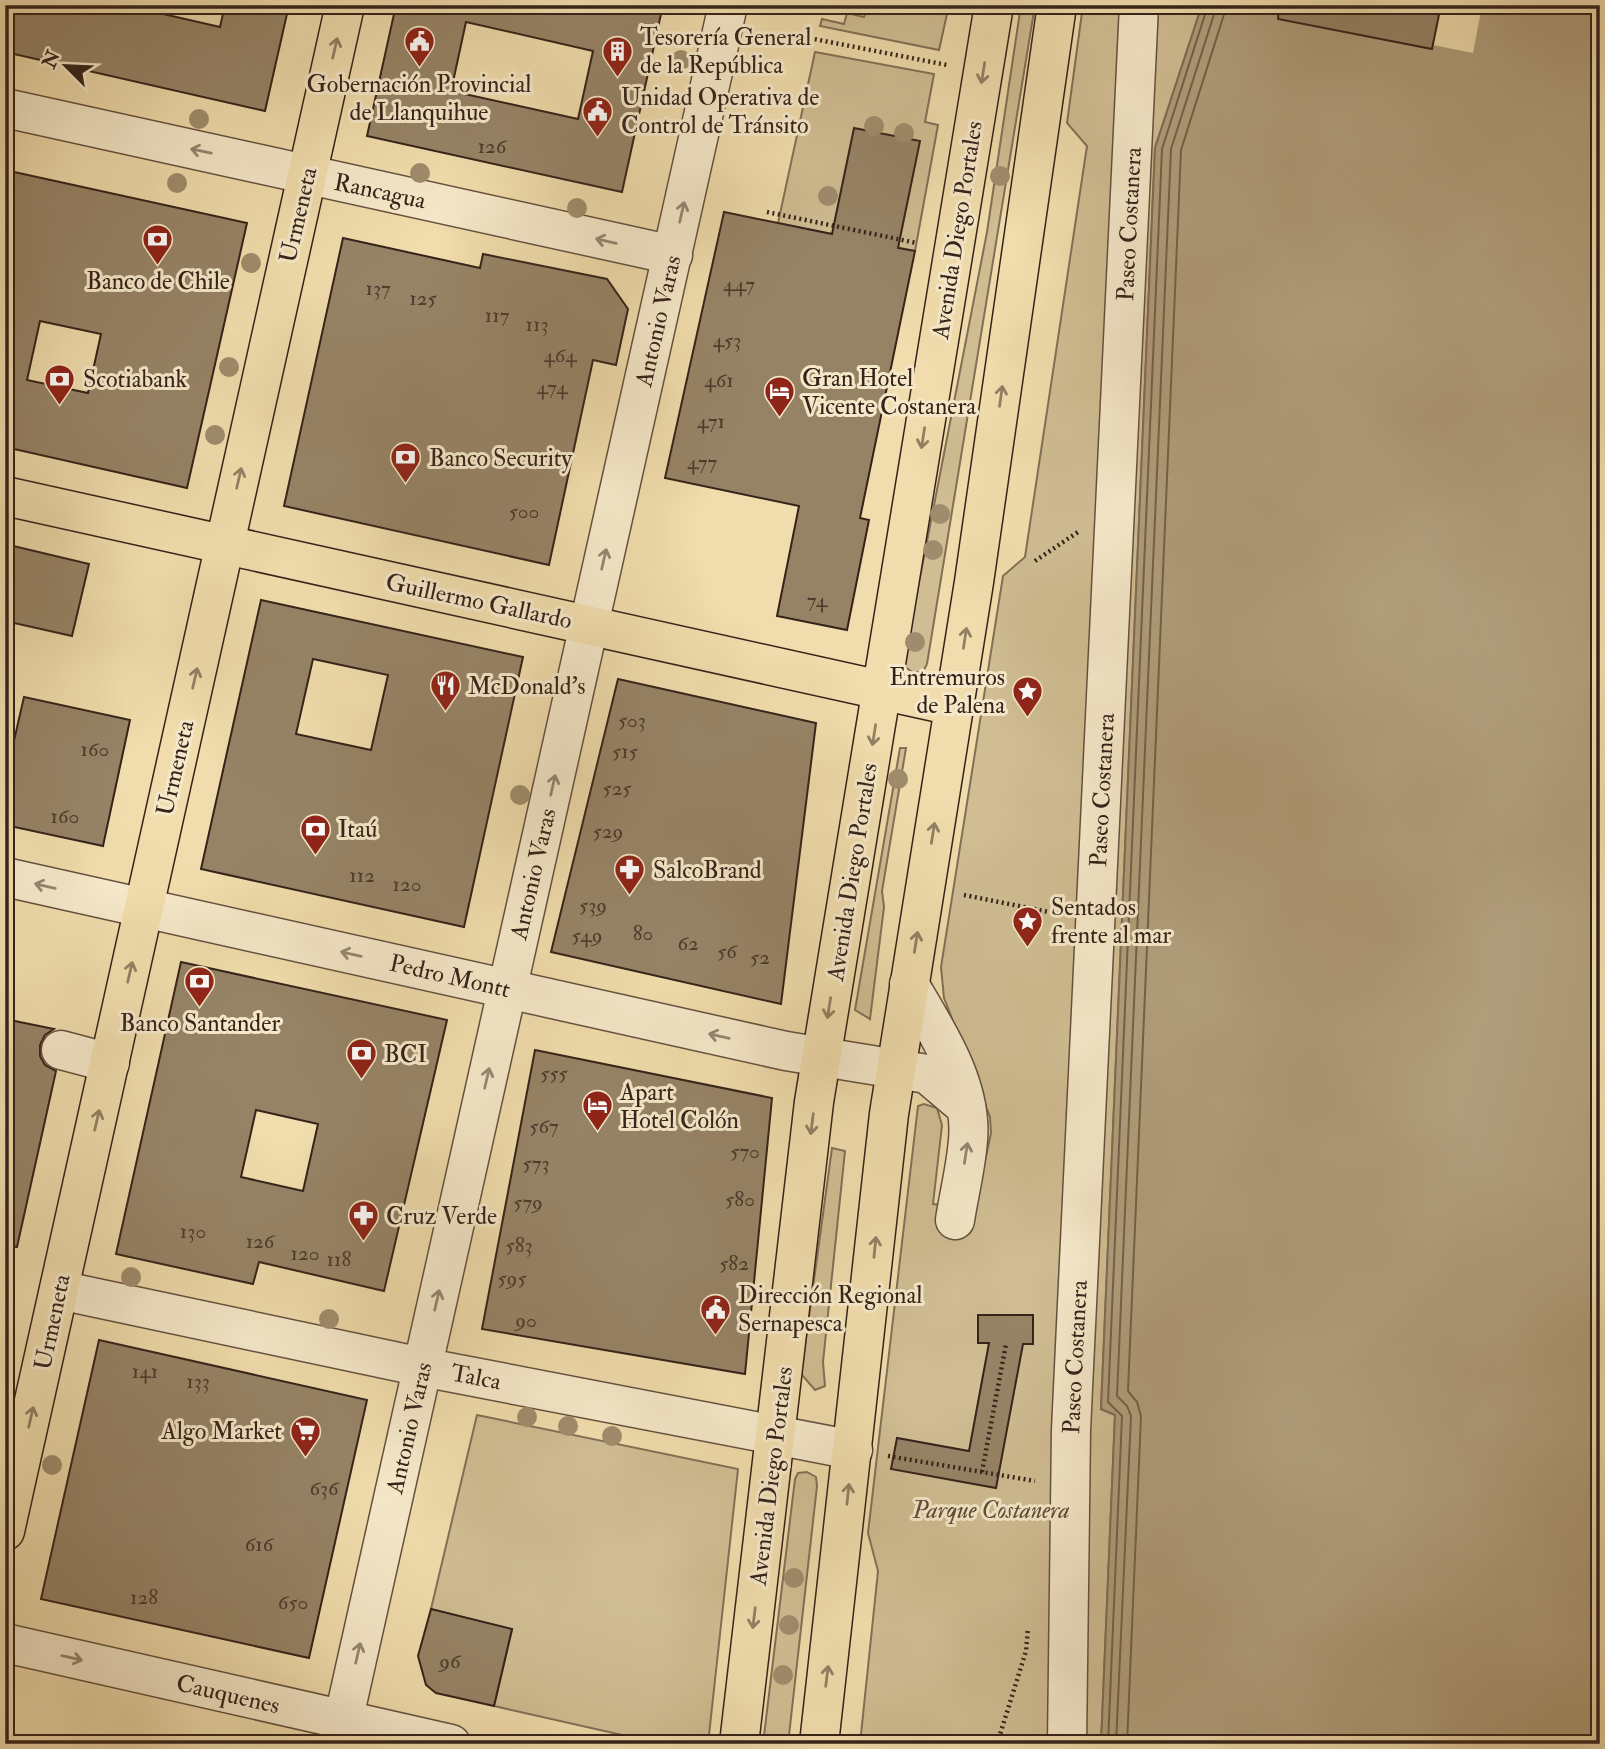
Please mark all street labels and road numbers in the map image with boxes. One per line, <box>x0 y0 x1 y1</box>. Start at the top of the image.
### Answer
street label: Avenida Diego Portales <box>925 119 990 342</box>
street label: Paseo Costanera <box>1110 145 1149 302</box>
street label: Urmeneta <box>272 163 325 266</box>
street label: Rancagua <box>331 167 430 217</box>
street label: Antonio Varas <box>628 252 689 391</box>
street label: Guillermo Gallardo <box>383 567 575 636</box>
street label: Paseo Costanera <box>1083 711 1122 868</box>
street label: Urmeneta <box>149 716 202 819</box>
street label: Avenida Diego Portales <box>820 761 885 984</box>
street label: Antonio Varas <box>503 805 564 944</box>
street label: Pedro Montt <box>387 948 513 1005</box>
street label: Urmeneta <box>27 1270 78 1373</box>
street label: Paseo Costanera <box>1056 1278 1095 1435</box>
street label: Talca <box>448 1357 505 1398</box>
street label: Antonio Varas <box>379 1359 440 1498</box>
street label: Avenida Diego Portales <box>743 1365 800 1588</box>
street label: Cauquenes <box>173 1668 283 1721</box>

